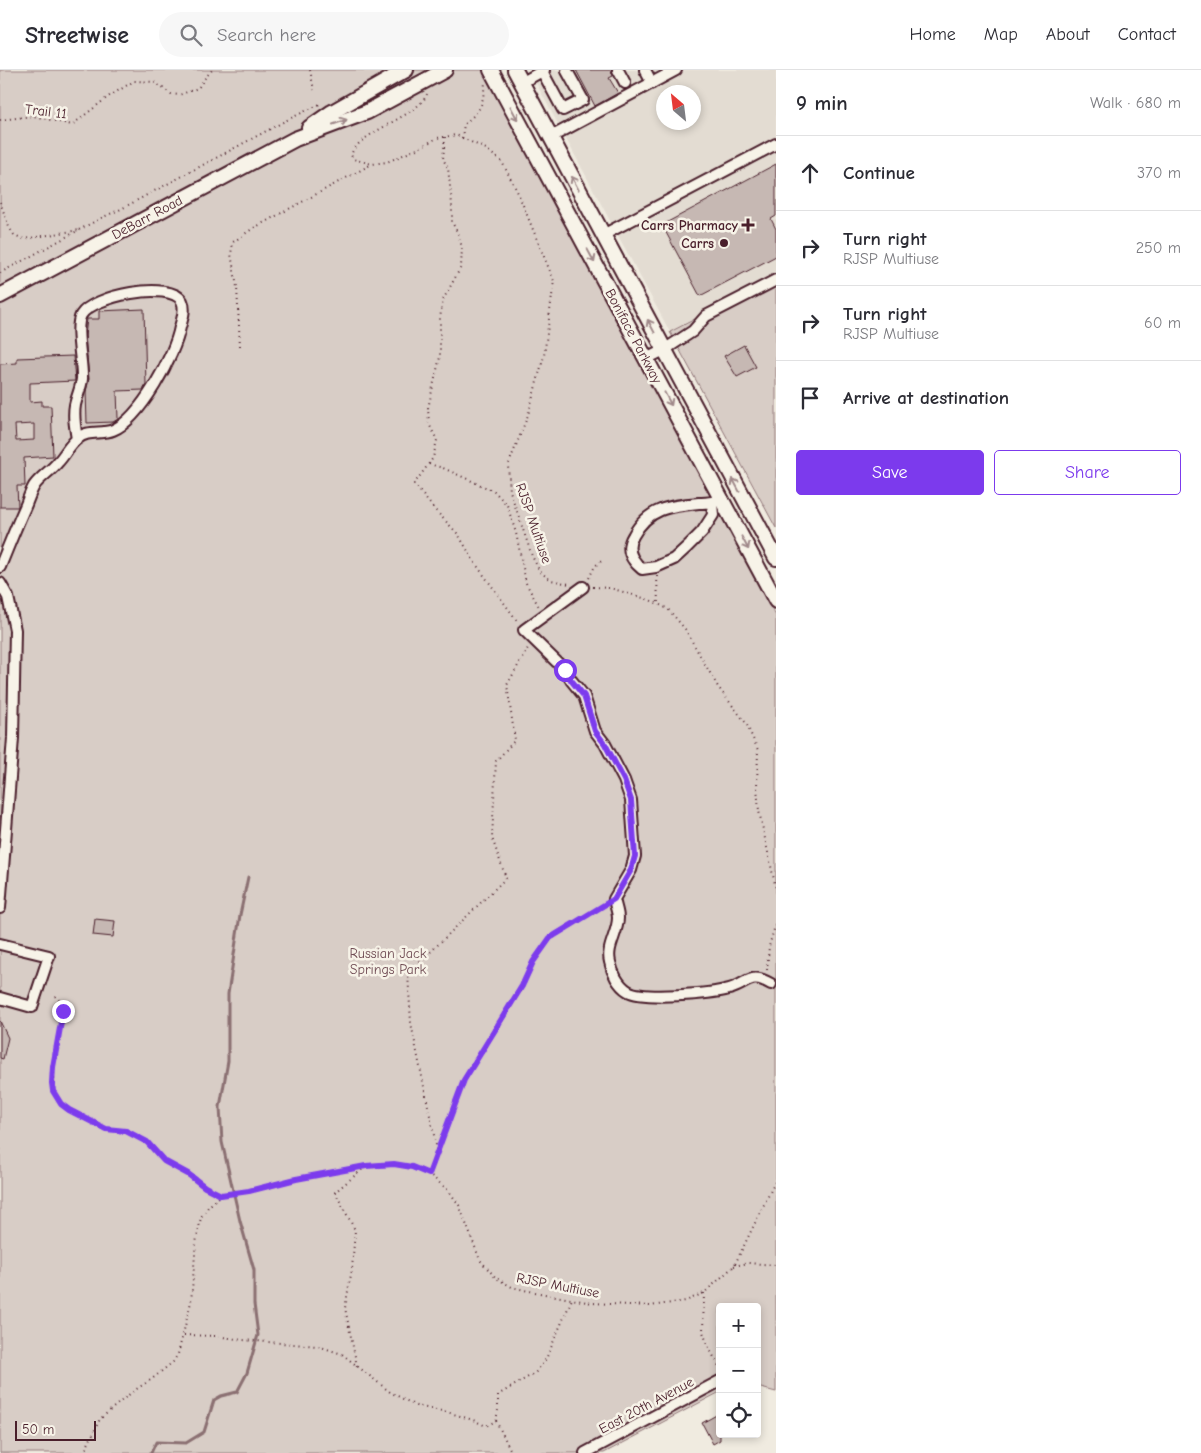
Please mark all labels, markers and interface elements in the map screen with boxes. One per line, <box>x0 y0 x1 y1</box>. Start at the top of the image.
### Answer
search box <box>159 12 509 57</box>
text: Streetwise <box>25 21 129 49</box>
icon: search <box>177 21 205 49</box>
text: Search here <box>217 24 316 46</box>
text: Home <box>909 24 956 45</box>
text: Map <box>984 24 1018 45</box>
text: About <box>1046 24 1090 45</box>
text: Contact <box>1118 24 1176 45</box>
north arrow <box>656 85 701 130</box>
text: 9 min <box>796 91 848 115</box>
text: Walk · 680 m <box>1090 94 1181 112</box>
street label: Trail 11 <box>24 101 68 122</box>
one-way arrow <box>510 105 519 120</box>
one-way arrow <box>332 117 348 126</box>
icon: ahead <box>796 159 824 187</box>
text: Continue <box>843 162 915 184</box>
text: 370 m <box>1137 164 1181 182</box>
one-way arrow <box>570 175 580 190</box>
street label: DeBarr Road <box>109 192 186 243</box>
place label: Carrs Pharmacy <box>641 217 739 234</box>
marker: Carrs Pharmacy <box>742 219 754 231</box>
text: Turn right <box>843 228 927 250</box>
icon: right <box>796 234 824 262</box>
place label: Carrs <box>681 235 714 252</box>
marker: Carrs <box>718 237 730 249</box>
text: 250 m <box>1136 239 1181 257</box>
one-way arrow <box>587 248 596 263</box>
text: RJSP Multiuse <box>843 250 939 268</box>
street label: Boniface Parkway <box>601 286 666 387</box>
text: Turn right <box>843 303 927 325</box>
icon: right <box>796 309 824 337</box>
text: 60 m <box>1144 314 1181 332</box>
one-way arrow <box>646 319 655 334</box>
text: RJSP Multiuse <box>843 325 939 343</box>
icon: arrive <box>796 384 824 412</box>
text: Arrive at destination <box>843 387 1009 409</box>
one-way arrow <box>663 392 673 407</box>
button: Save <box>796 450 984 495</box>
button: Share <box>994 450 1181 495</box>
one-way arrow <box>731 478 741 492</box>
street label: RJSP Multiuse <box>512 481 555 566</box>
one-way arrow <box>740 535 750 549</box>
route start <box>554 659 577 682</box>
park label: Russian Jack Springs Park <box>349 945 427 978</box>
route end <box>52 1000 75 1023</box>
street label: RJSP Multiuse <box>515 1269 601 1302</box>
map controls <box>716 1303 761 1438</box>
button: + <box>716 1303 761 1348</box>
button: − <box>716 1348 761 1393</box>
street label: East 20th Avenue <box>596 1373 697 1438</box>
button: locate <box>716 1393 761 1438</box>
scale bar <box>15 1418 96 1441</box>
text: 50 m <box>22 1421 54 1438</box>

